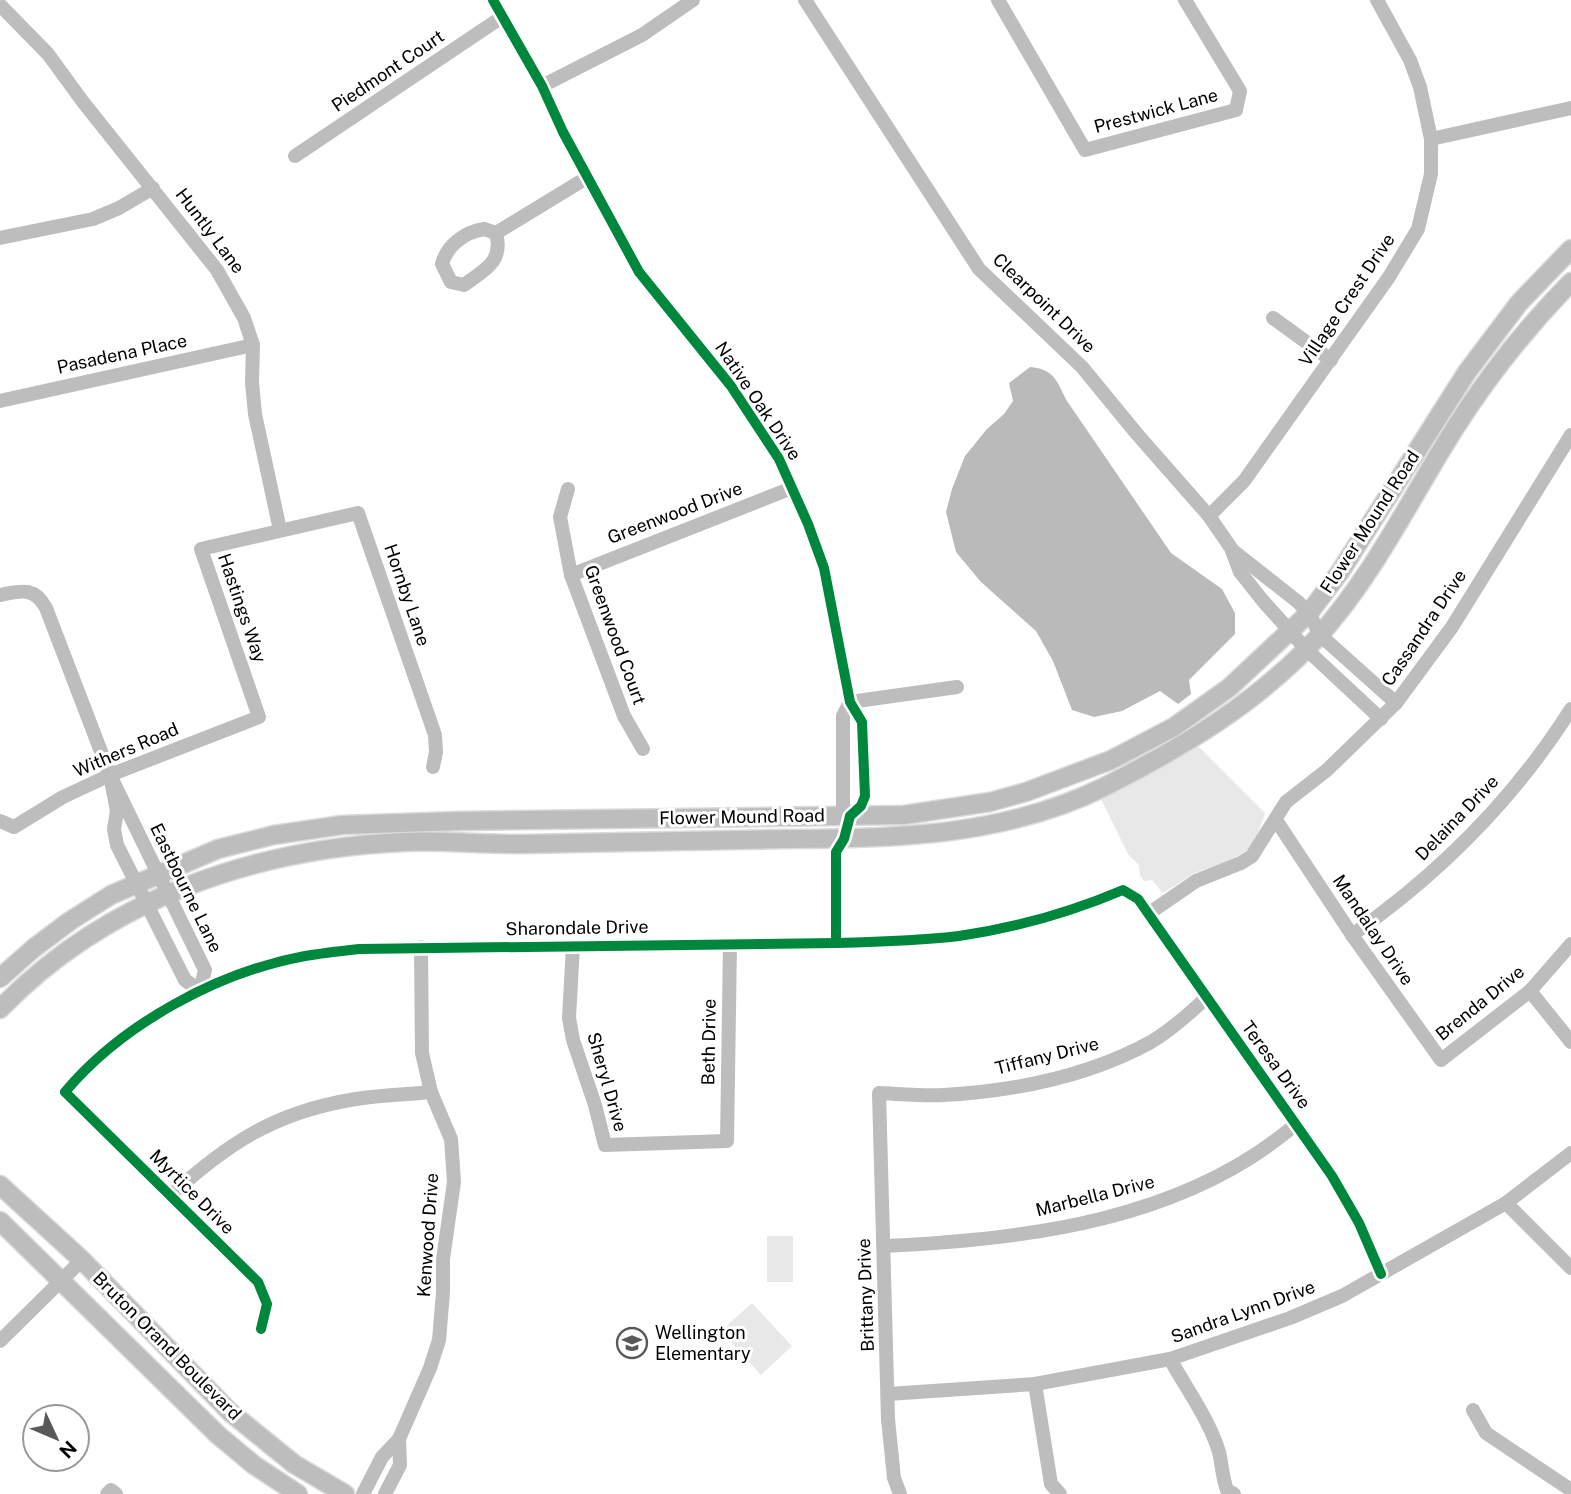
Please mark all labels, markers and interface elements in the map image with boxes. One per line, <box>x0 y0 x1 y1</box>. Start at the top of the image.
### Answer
street label: Piedmont Court <box>328 25 448 116</box>
street label: Prestwick Lane <box>1091 84 1220 137</box>
street label: Huntly Lane <box>172 184 249 277</box>
street label: Village Crest Drive <box>1294 229 1399 370</box>
street label: Clearpoint Drive <box>989 248 1100 357</box>
street label: Pasadena Place <box>55 329 189 378</box>
street label: Native Oak Drive <box>711 337 806 464</box>
street label: Flower Mound Road <box>1316 446 1424 597</box>
street label: Greenwood Drive <box>604 477 745 548</box>
street label: Hornby Lane <box>380 541 435 649</box>
street label: Hastings Way <box>214 551 271 665</box>
street label: Greenwood Court <box>581 562 650 707</box>
street label: Cassandra Drive <box>1377 566 1470 690</box>
street label: Withers Road <box>70 718 182 781</box>
street label: Delaina Drive <box>1411 771 1503 865</box>
street label: Flower Mound Road <box>659 805 825 828</box>
street label: Eastbourne Lane <box>146 820 227 956</box>
street label: Mandalay Drive <box>1329 870 1418 989</box>
street label: Sharondale Drive <box>505 916 649 939</box>
street label: Brenda Drive <box>1431 961 1528 1045</box>
street label: Beth Drive <box>697 998 720 1086</box>
street label: Teresa Drive <box>1238 1017 1315 1113</box>
street label: Sheryl Drive <box>583 1030 632 1134</box>
street label: Tiffany Drive <box>993 1032 1101 1079</box>
street label: Myrtice Drive <box>146 1145 239 1238</box>
street label: Marbella Drive <box>1033 1171 1156 1220</box>
street label: Kenwood Drive <box>413 1172 442 1298</box>
street label: Brittany Drive <box>853 1238 878 1352</box>
street label: Bruton Orand Boulevard <box>89 1267 246 1424</box>
street label: Sandra Lynn Drive <box>1168 1276 1318 1347</box>
place label: Wellington Elementary <box>655 1322 751 1364</box>
school or university icon: Wellington Elementary <box>615 1326 649 1360</box>
north arrow <box>21 1403 91 1473</box>
text: N <box>55 1437 81 1463</box>

